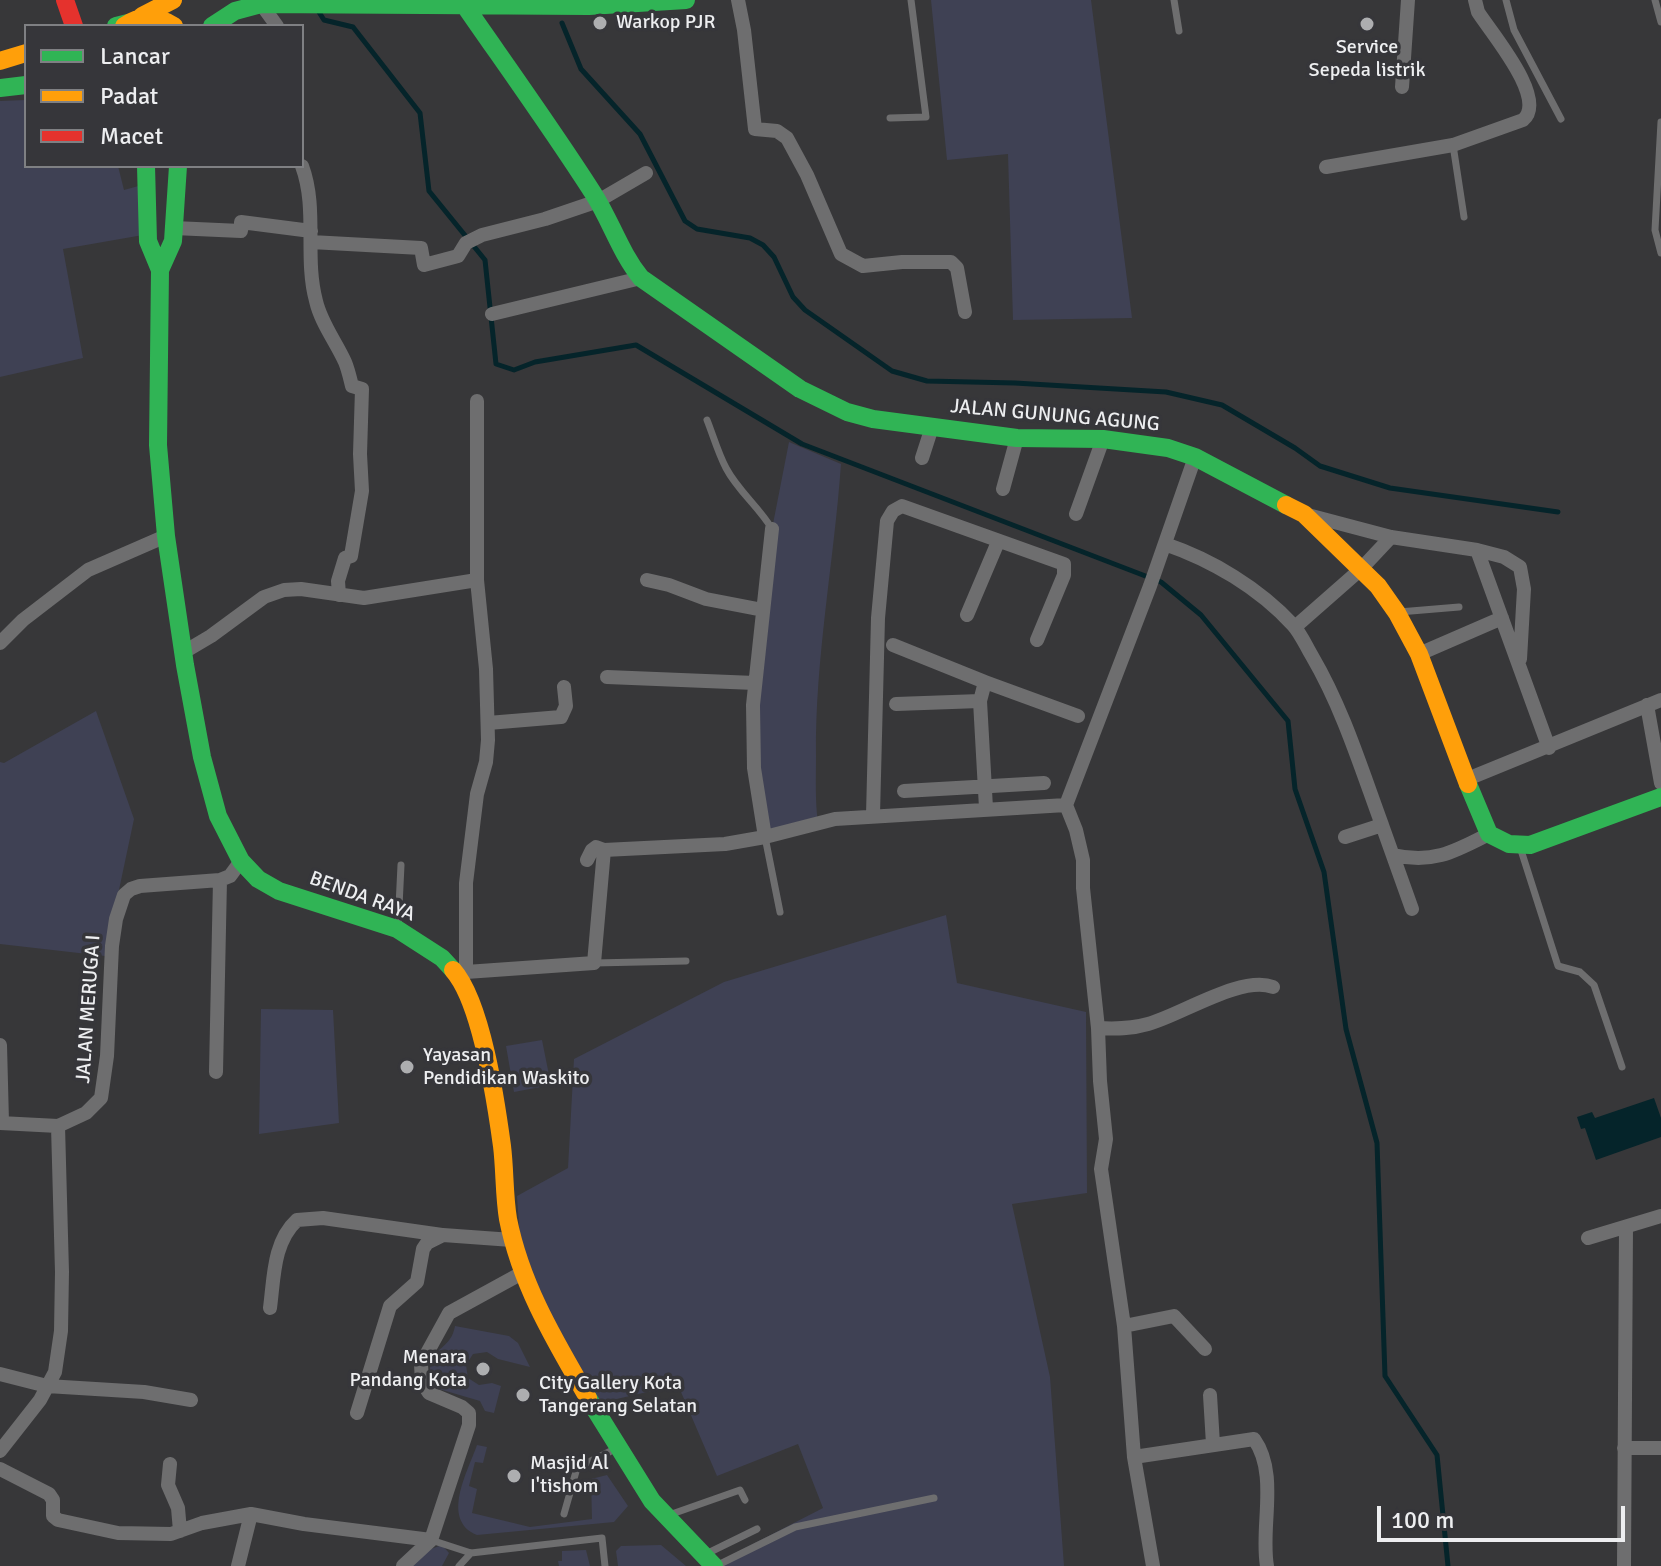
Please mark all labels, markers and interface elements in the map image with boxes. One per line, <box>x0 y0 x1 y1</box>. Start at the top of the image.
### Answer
place label: Warkop PJR <box>616 11 715 35</box>
marker: Warkop PJR <box>591 14 609 32</box>
marker: Service Sepeda listrik <box>1358 15 1376 33</box>
legend <box>24 24 304 168</box>
place label: Service Sepeda listrik <box>1309 36 1425 83</box>
text: Lancar <box>100 41 170 71</box>
text: Padat <box>100 81 158 111</box>
text: Macet <box>100 121 163 151</box>
street label: JALAN GUNUNG AGUNG <box>949 395 1161 437</box>
street label: BENDA RAYA <box>306 867 418 927</box>
street label: JALAN MERUGA I <box>72 934 106 1084</box>
place label: Yayasan Pendidikan Waskito <box>423 1044 590 1091</box>
marker: Yayasan Pendidikan Waskito <box>398 1058 416 1076</box>
place label: Menara Pandang Kota <box>349 1346 467 1393</box>
marker: Menara Pandang Kota <box>474 1360 492 1378</box>
place label: City Gallery Kota Tangerang Selatan <box>539 1372 697 1419</box>
marker: City Gallery Kota Tangerang Selatan <box>514 1386 532 1404</box>
place label: Masjid Al I'tishom <box>530 1452 609 1499</box>
marker: Masjid Al I'tishom <box>505 1467 523 1485</box>
scale bar <box>1381 1490 1629 1540</box>
text: 100 m <box>1391 1505 1454 1535</box>

